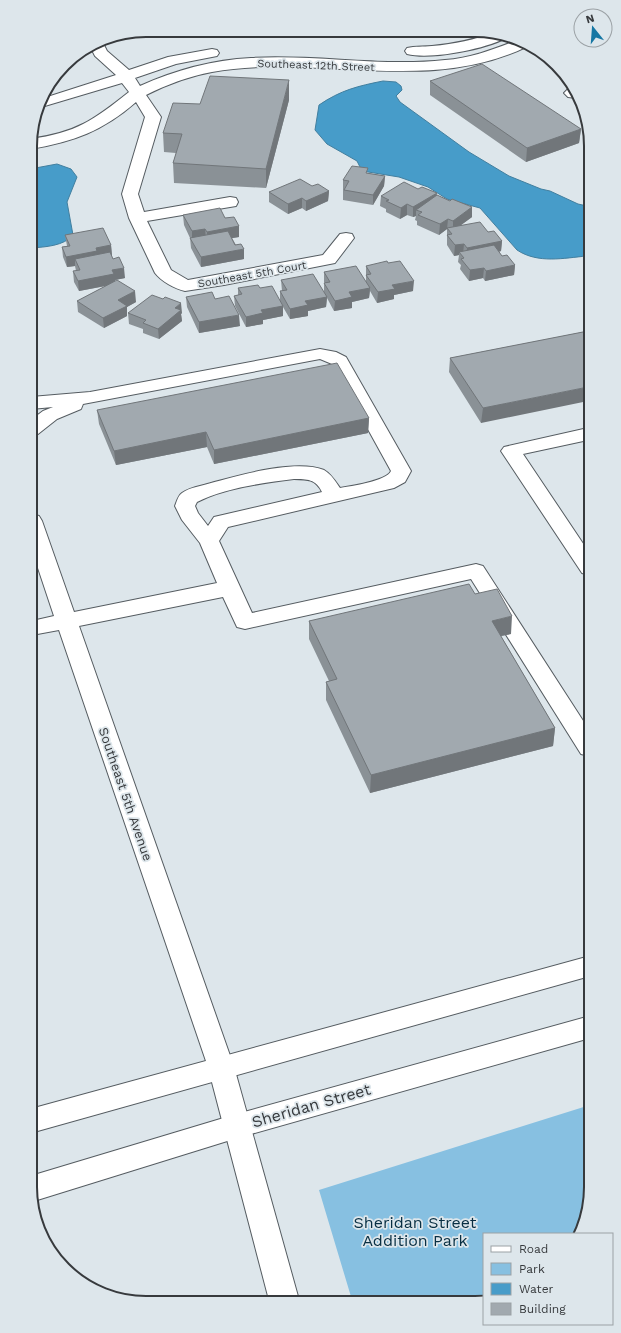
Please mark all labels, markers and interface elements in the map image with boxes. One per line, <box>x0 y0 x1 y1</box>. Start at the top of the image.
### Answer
north arrow <box>573 8 613 48</box>
text: N <box>584 12 596 26</box>
street label: Southeast 12th Street <box>257 57 375 74</box>
street label: Southeast 5th Court <box>197 258 308 290</box>
street label: Southeast 5th Avenue <box>96 725 155 863</box>
street label: Sheridan Street <box>249 1079 373 1132</box>
park label: Sheridan Street Addition Park <box>354 1213 477 1250</box>
legend <box>483 1233 613 1325</box>
text: Road <box>519 1242 548 1256</box>
text: Park <box>519 1262 545 1276</box>
text: Water <box>519 1282 554 1296</box>
text: Building <box>519 1302 566 1316</box>

